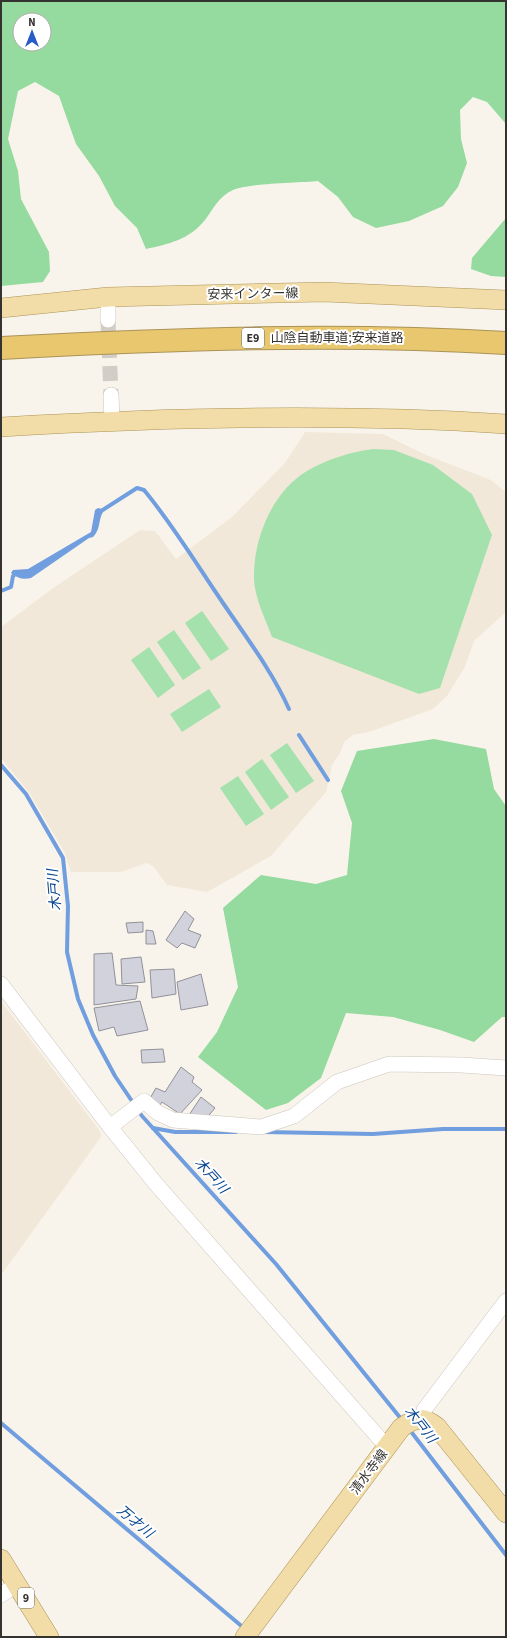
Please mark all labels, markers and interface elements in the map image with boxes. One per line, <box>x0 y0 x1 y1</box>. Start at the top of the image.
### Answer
north arrow <box>12 12 52 52</box>
text: N <box>28 15 36 30</box>
street label: 安来インター線 <box>207 284 299 304</box>
road number: E9 <box>242 328 264 348</box>
street label: 山陰自動車道;安来道路 <box>270 329 404 347</box>
water label: 木戸川 <box>43 866 67 912</box>
water label: 木戸川 <box>190 1154 234 1200</box>
water label: 木戸川 <box>399 1402 442 1449</box>
street label: 清水寺線 <box>346 1446 392 1498</box>
water label: 万才川 <box>112 1501 159 1544</box>
road number: 9 <box>18 1588 34 1608</box>

